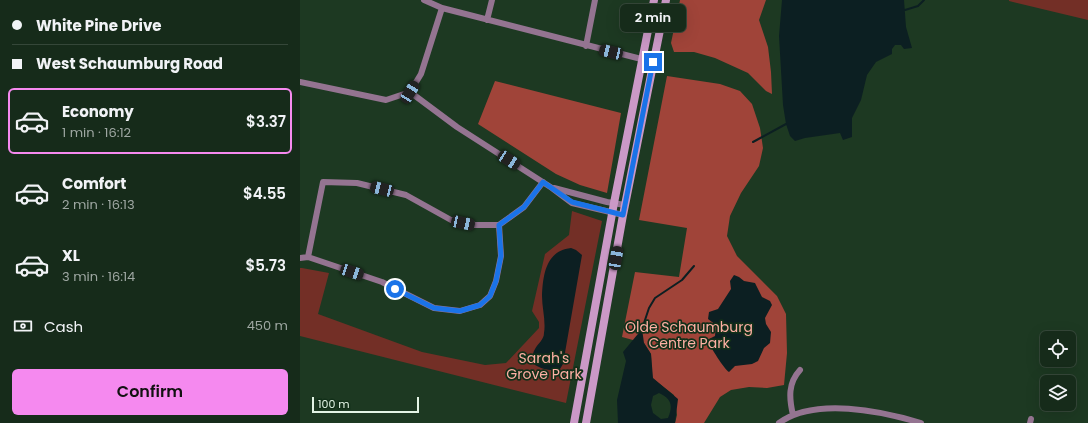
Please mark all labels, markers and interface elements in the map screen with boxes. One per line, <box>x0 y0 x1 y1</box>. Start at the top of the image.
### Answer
callout: 2 min <box>620 4 686 32</box>
text: 2 min <box>635 8 671 27</box>
text: White Pine Drive <box>36 15 162 36</box>
car <box>598 43 624 61</box>
text: West Schaumburg Road <box>36 53 223 74</box>
route end <box>644 53 662 71</box>
car <box>399 79 421 105</box>
text: Economy <box>62 101 134 122</box>
icon: car <box>14 103 50 139</box>
text: $3.37 <box>246 111 286 132</box>
text: 1 min · 16:12 <box>62 123 131 142</box>
car <box>496 148 522 172</box>
text: Comfort <box>62 173 126 194</box>
icon: car <box>14 175 50 211</box>
car <box>369 180 395 198</box>
text: $4.55 <box>243 183 286 204</box>
text: 2 min · 16:13 <box>62 195 135 214</box>
car <box>450 215 476 231</box>
text: XL <box>62 245 80 266</box>
car <box>608 245 624 271</box>
icon: car <box>14 247 50 283</box>
text: $5.73 <box>245 255 286 276</box>
car <box>339 263 365 281</box>
text: 3 min · 16:14 <box>62 267 135 286</box>
route start <box>386 280 404 298</box>
icon: cash <box>12 315 34 337</box>
text: Cash <box>44 316 83 337</box>
text: 450 m <box>247 316 288 335</box>
park label: Olde Schaumburg Centre Park <box>625 317 753 353</box>
map controls <box>1040 331 1076 411</box>
button: locate <box>1040 331 1076 367</box>
park label: Sarah's Grove Park <box>506 348 582 384</box>
button: Confirm <box>12 369 288 415</box>
button: layers <box>1040 375 1076 411</box>
scale bar <box>312 395 419 414</box>
text: 100 m <box>318 396 350 412</box>

